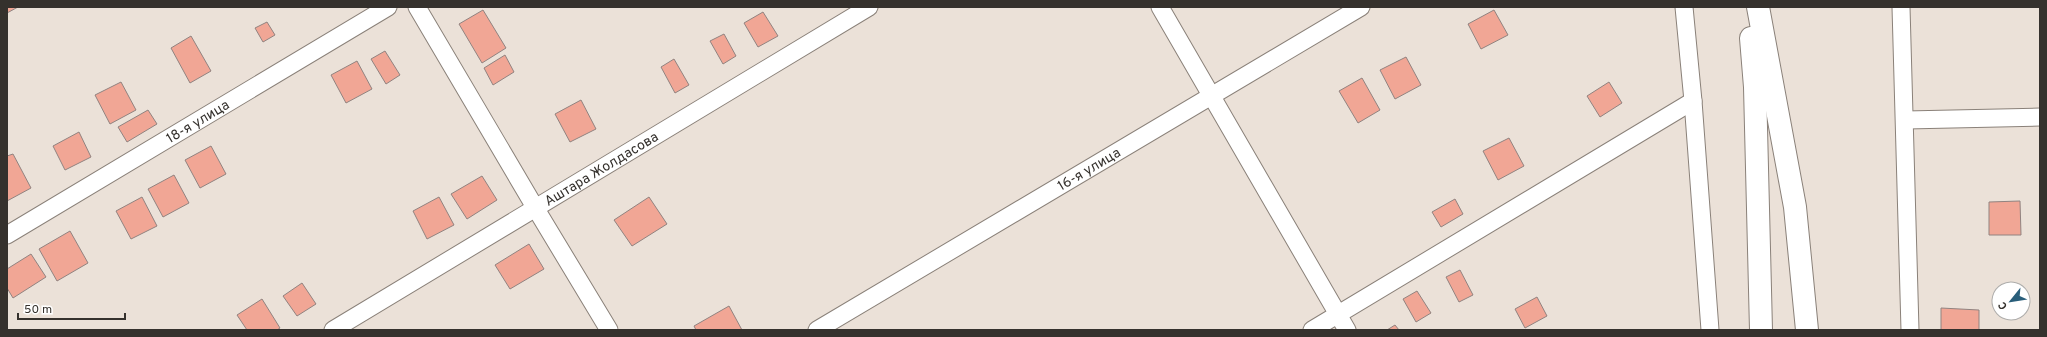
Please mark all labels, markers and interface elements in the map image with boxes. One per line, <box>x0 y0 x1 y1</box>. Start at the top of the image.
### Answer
street label: 18-я улица <box>164 97 233 148</box>
street label: Аштара Жолдасова <box>542 129 662 211</box>
street label: 16-я улица <box>1055 145 1124 195</box>
north arrow <box>1991 281 2031 321</box>
scale bar <box>18 295 125 321</box>
text: С <box>1995 299 2011 312</box>
text: 50 m <box>24 302 52 318</box>

